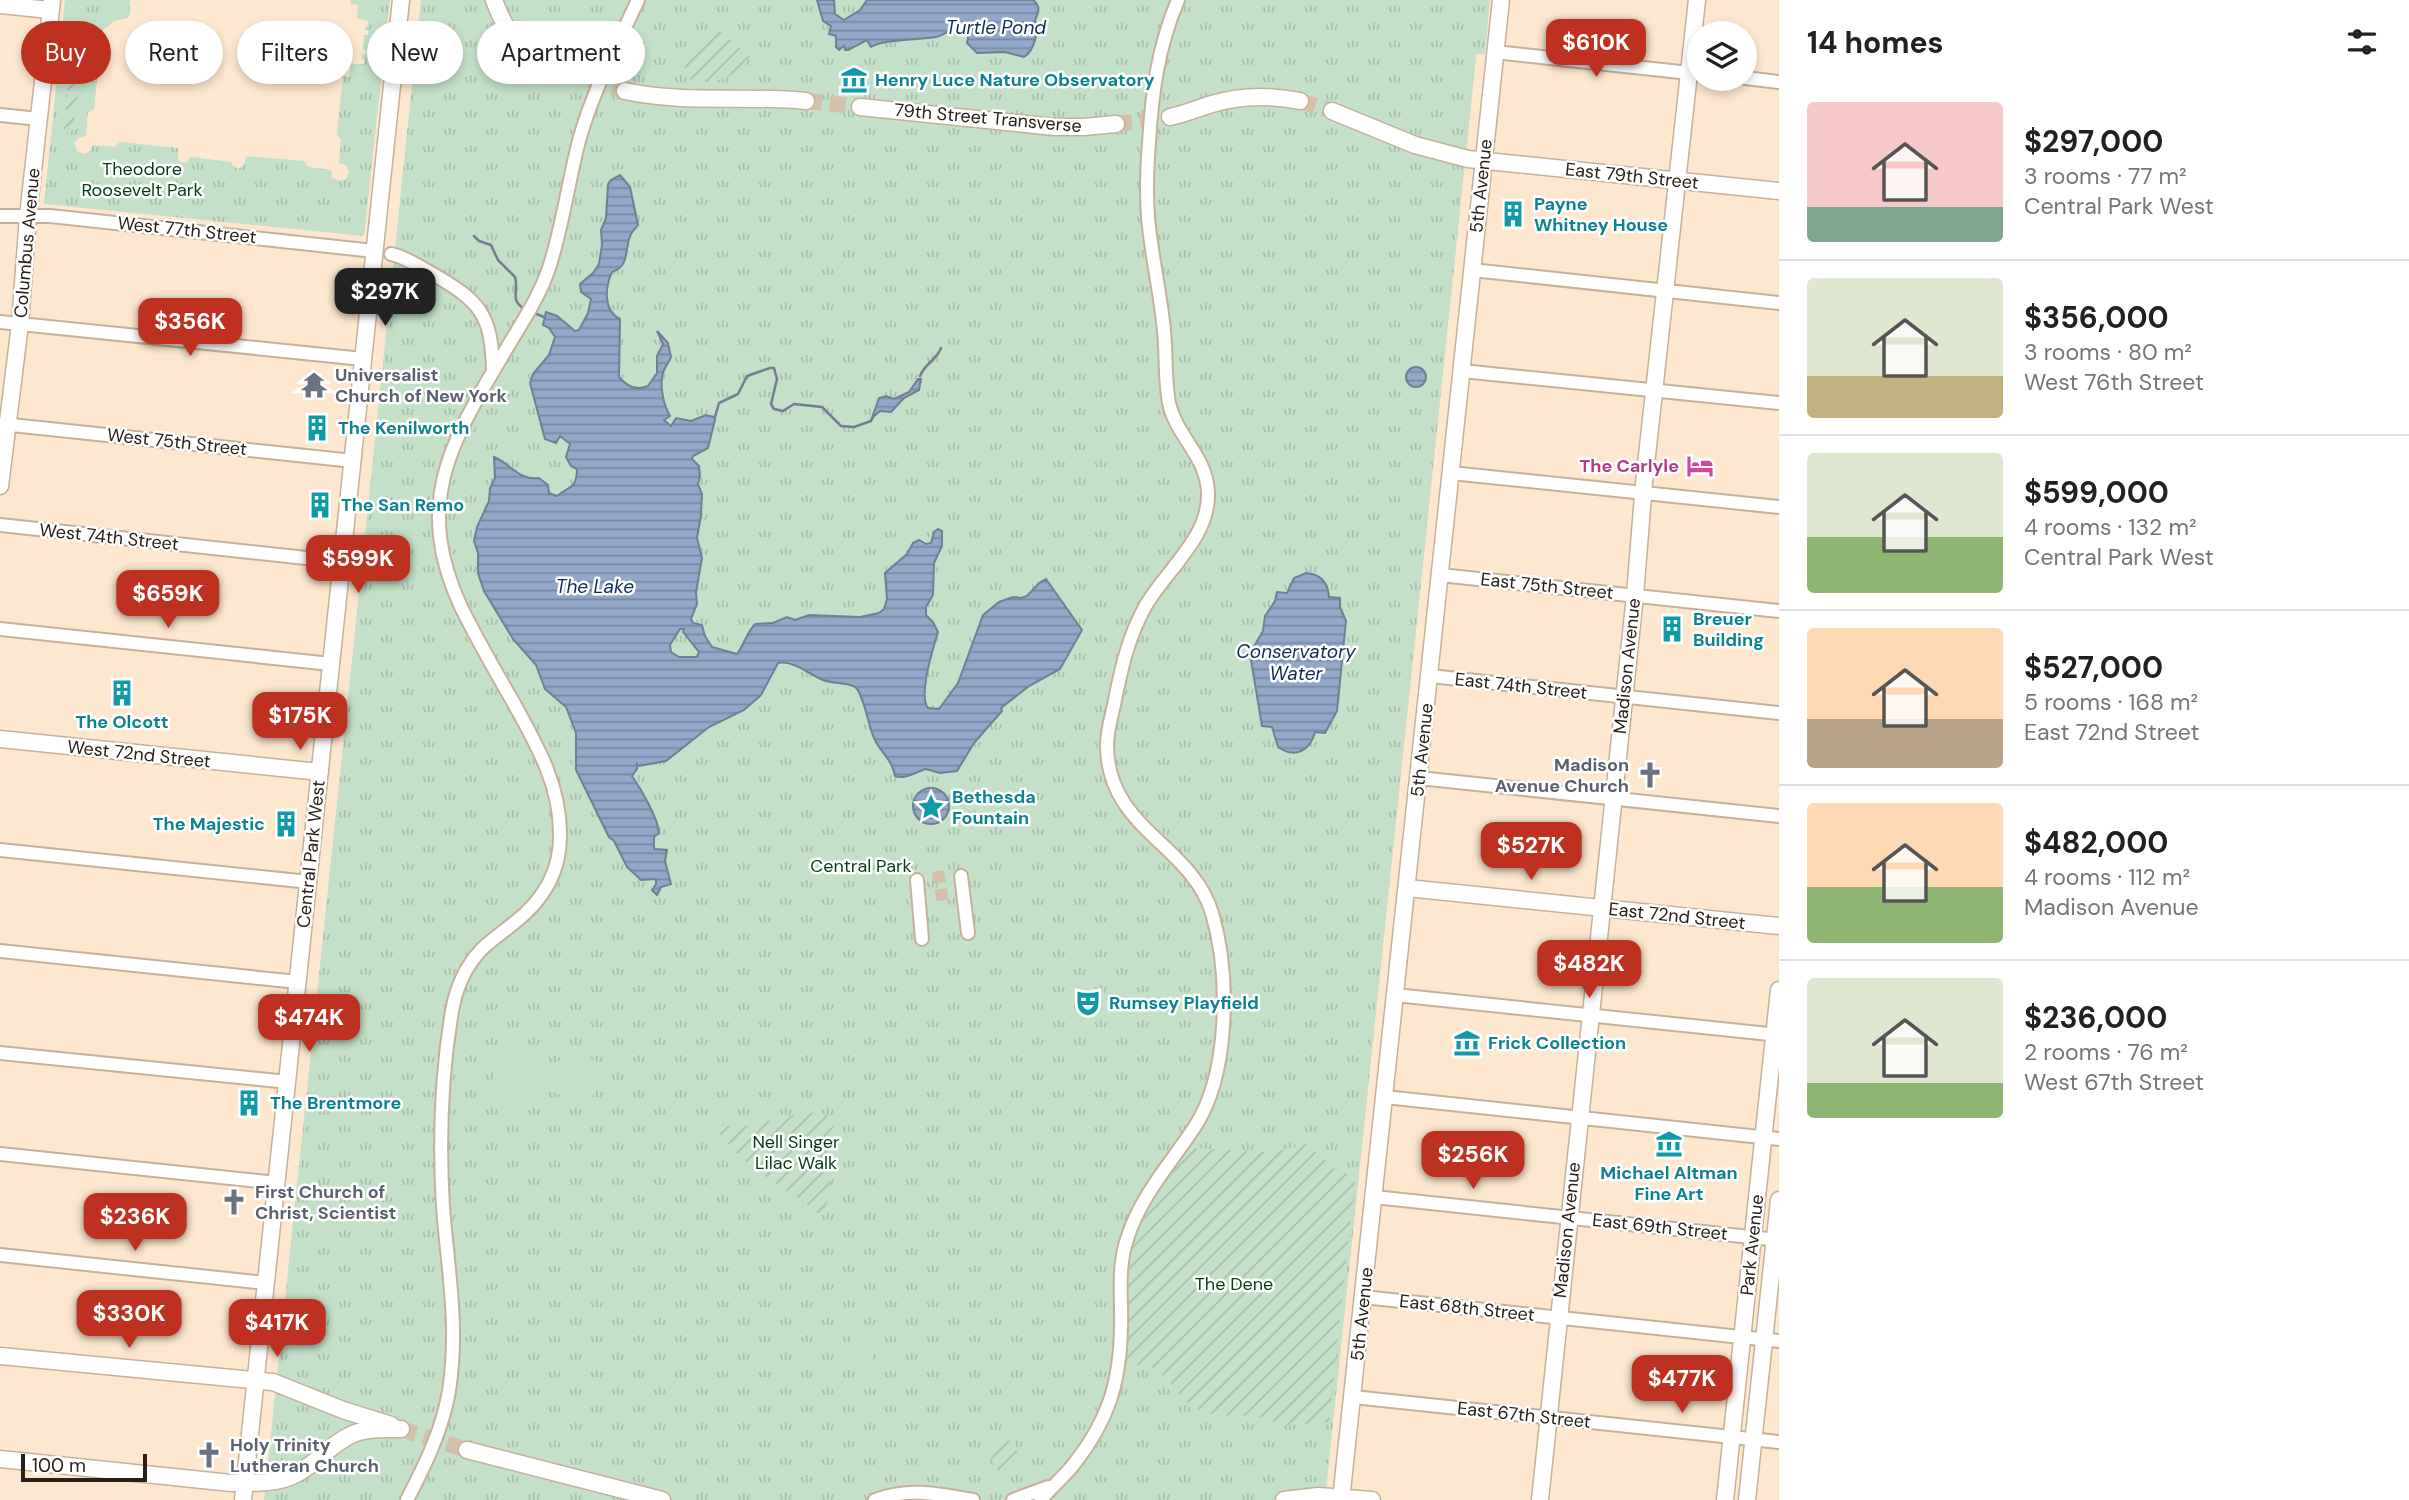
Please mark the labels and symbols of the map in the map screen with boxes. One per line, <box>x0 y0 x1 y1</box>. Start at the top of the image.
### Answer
water label: Turtle Pond <box>946 15 1047 40</box>
pin: $610K <box>1547 20 1645 79</box>
museum icon: Henry Luce Nature Observatory <box>839 65 869 95</box>
place label: Henry Luce Nature Observatory <box>875 68 1155 92</box>
street label: 79th Street Transverse <box>893 98 1083 138</box>
street label: 5th Avenue <box>1464 138 1498 234</box>
park label: Theodore Roosevelt Park <box>81 157 203 202</box>
street label: East 79th Street <box>1564 157 1700 195</box>
street label: Columbus Avenue <box>8 167 46 319</box>
place label: Payne Whitney House <box>1534 192 1668 237</box>
building icon: Payne Whitney House <box>1498 199 1528 229</box>
street label: West 77th Street <box>116 211 258 249</box>
pin: $297K <box>336 268 434 328</box>
pin: $356K <box>141 298 239 358</box>
place label: Universalist Church of New York <box>335 363 508 408</box>
temple icon: Universalist Church of New York <box>299 370 329 400</box>
building icon: The Kenilworth <box>302 413 332 443</box>
place label: The Kenilworth <box>338 416 469 440</box>
street label: West 75th Street <box>106 423 248 461</box>
hotel icon: The Carlyle <box>1685 451 1715 481</box>
place label: The Carlyle <box>1580 454 1679 478</box>
building icon: The San Remo <box>305 490 335 520</box>
place label: The San Remo <box>341 493 464 517</box>
street label: West 74th Street <box>38 518 180 556</box>
pin: $599K <box>309 536 407 595</box>
street label: East 75th Street <box>1479 567 1615 605</box>
pin: $659K <box>119 570 217 630</box>
water label: The Lake <box>556 574 634 599</box>
street label: Madison Avenue <box>1608 597 1646 735</box>
place label: Breuer Building <box>1693 607 1764 652</box>
building icon: Breuer Building <box>1657 614 1687 644</box>
water label: Conservatory Water <box>1236 639 1357 686</box>
street label: East 74th Street <box>1454 667 1588 705</box>
building icon: The Olcott <box>107 678 137 708</box>
pin: $175K <box>251 692 349 752</box>
street label: 5th Avenue <box>1405 702 1439 798</box>
place label: The Olcott <box>76 710 169 734</box>
street label: West 72nd Street <box>66 735 212 773</box>
place label: Madison Avenue Church <box>1495 753 1629 798</box>
church icon: Madison Avenue Church <box>1635 760 1665 790</box>
street label: Central Park West <box>291 779 331 929</box>
place label: Bethesda Fountain <box>952 785 1036 830</box>
place icon: Bethesda Fountain <box>916 792 946 822</box>
building icon: The Majestic <box>271 809 301 839</box>
place label: The Majestic <box>153 812 265 836</box>
pin: $527K <box>1482 822 1580 882</box>
park label: Central Park <box>810 854 912 878</box>
street label: East 72nd Street <box>1607 897 1747 935</box>
pin: $482K <box>1540 940 1638 1000</box>
theatre icon: Rumsey Playfield <box>1073 988 1103 1018</box>
place label: Rumsey Playfield <box>1109 991 1259 1015</box>
pin: $474K <box>260 995 358 1054</box>
museum icon: Frick Collection <box>1452 1028 1482 1058</box>
place label: Frick Collection <box>1488 1031 1626 1055</box>
building icon: The Brentmore <box>234 1088 264 1118</box>
place label: The Brentmore <box>270 1091 402 1115</box>
museum icon: Michael Altman Fine Art <box>1654 1129 1684 1159</box>
park label: Nell Singer Lilac Walk <box>752 1130 840 1175</box>
pin: $256K <box>1424 1132 1522 1191</box>
street label: Madison Avenue <box>1548 1161 1586 1299</box>
place label: Michael Altman Fine Art <box>1600 1161 1738 1206</box>
place label: First Church of Christ, Scientist <box>255 1180 396 1225</box>
church icon: First Church of Christ, Scientist <box>219 1187 249 1217</box>
street label: Park Avenue <box>1735 1193 1769 1297</box>
pin: $236K <box>86 1194 184 1253</box>
street label: East 69th Street <box>1591 1208 1729 1246</box>
street label: 5th Avenue <box>1345 1266 1379 1362</box>
park label: The Dene <box>1195 1272 1273 1296</box>
street label: East 68th Street <box>1398 1289 1536 1327</box>
pin: $330K <box>80 1290 178 1350</box>
pin: $417K <box>228 1300 326 1359</box>
pin: $477K <box>1633 1356 1731 1415</box>
street label: East 67th Street <box>1456 1396 1592 1434</box>
place label: Holy Trinity Lutheran Church <box>230 1433 379 1478</box>
church icon: Holy Trinity Lutheran Church <box>194 1440 224 1470</box>
scale bar <box>21 1451 147 1483</box>

